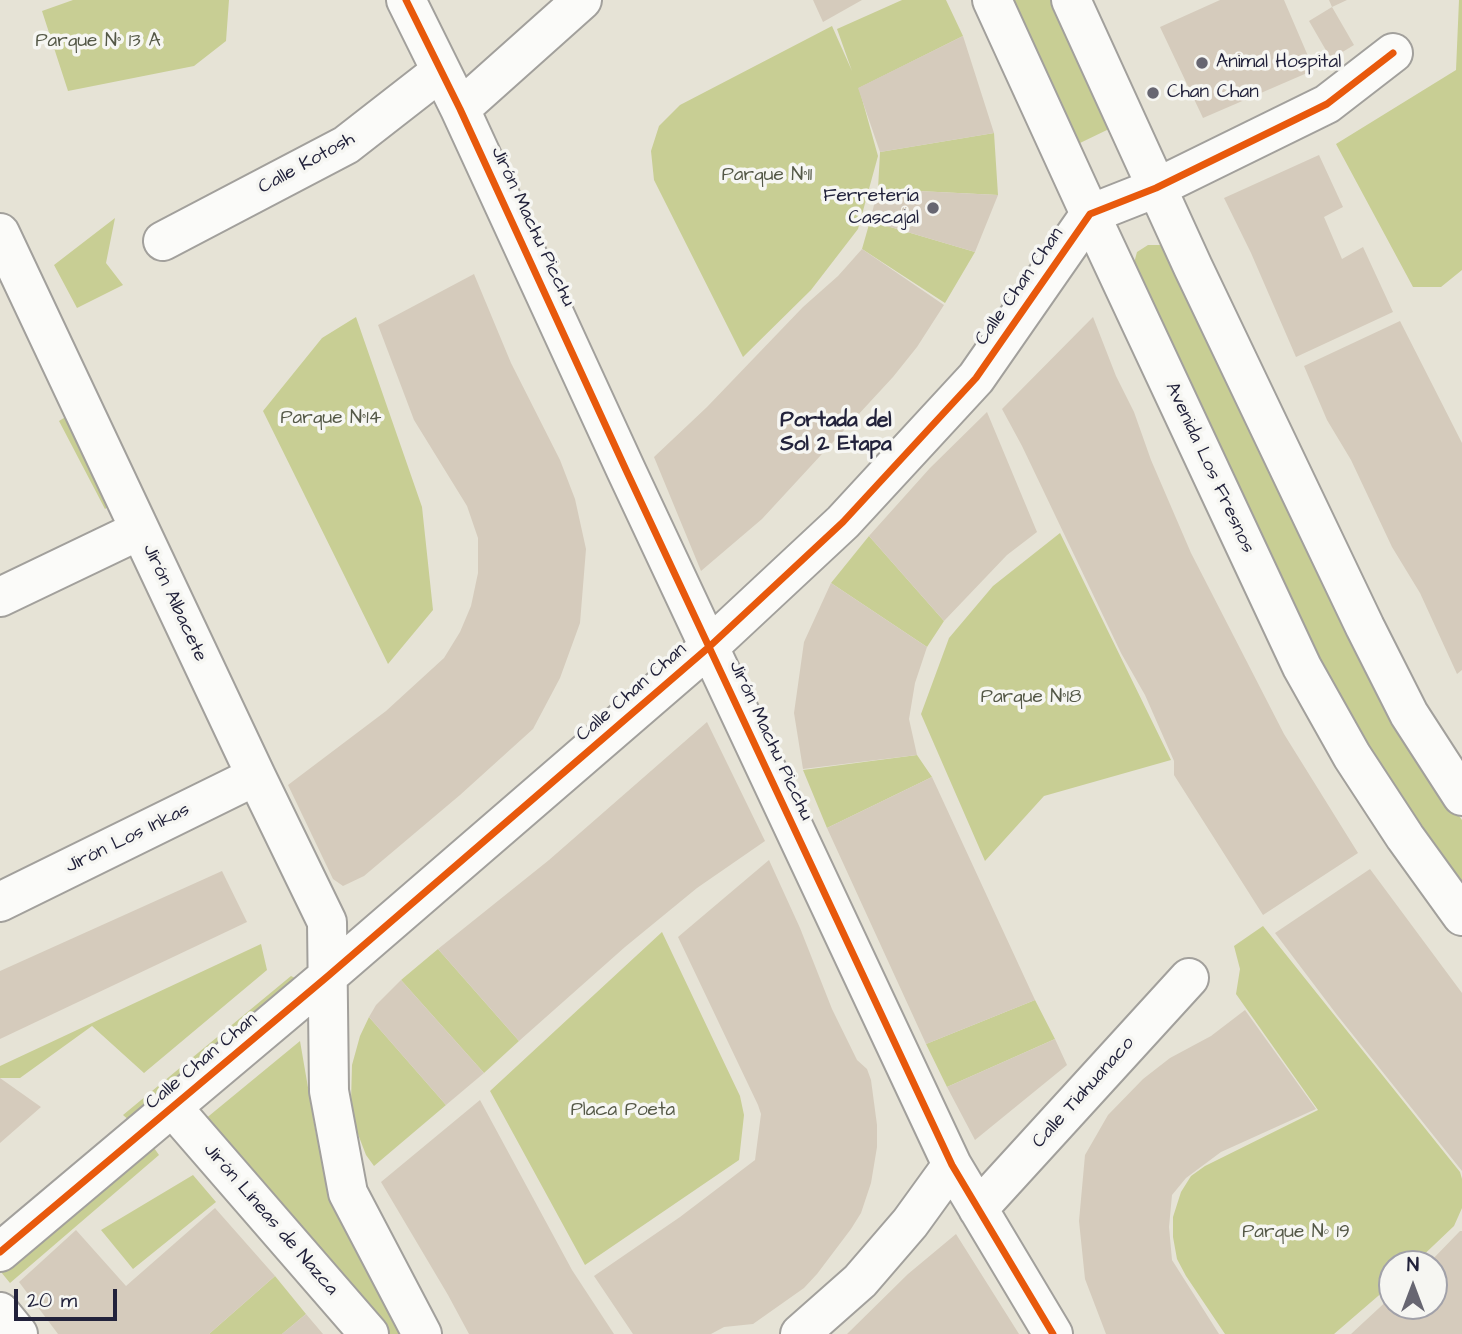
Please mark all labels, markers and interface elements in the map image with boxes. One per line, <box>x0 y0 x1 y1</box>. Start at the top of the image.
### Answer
park label: Parque N° 13 A <box>35 31 161 53</box>
place label: Animal Hospital <box>1216 52 1341 74</box>
marker: Animal Hospital <box>1194 55 1210 71</box>
place label: Chan Chan <box>1167 82 1259 104</box>
marker: Chan Chan <box>1145 85 1161 101</box>
street label: Calle Kotosh <box>255 128 359 200</box>
street label: Jirón Machu Picchu <box>485 144 579 310</box>
park label: Parque N°11 <box>722 165 812 187</box>
place label: Ferretería Cascajal <box>823 186 919 230</box>
marker: Ferretería Cascajal <box>925 200 941 216</box>
street label: Calle Chan Chan <box>971 224 1069 350</box>
street label: Avenida Los Fresnos <box>1159 379 1259 557</box>
park label: Parque N°14 <box>280 408 382 430</box>
district label: Portada del Sol 2 Etapa <box>780 409 892 459</box>
street label: Jirón Albacete <box>137 541 211 665</box>
street label: Calle Chan Chan <box>572 639 692 747</box>
street label: Jirón Machu Picchu <box>723 658 817 824</box>
park label: Parque N°18 <box>981 687 1081 709</box>
street label: Jirón Los Inkas <box>62 799 194 879</box>
street label: Calle Chan Chan <box>142 1009 262 1115</box>
street label: Calle Tiahuanaco <box>1028 1033 1140 1153</box>
park label: Placa Poeta <box>571 1100 675 1122</box>
street label: Jirón Líneas de Nazca <box>198 1139 342 1301</box>
park label: Parque Nº 19 <box>1242 1222 1350 1244</box>
north arrow <box>1378 1250 1448 1320</box>
text: N <box>1407 1252 1419 1279</box>
scale bar <box>18 1274 121 1318</box>
text: 20 m <box>27 1286 77 1315</box>

